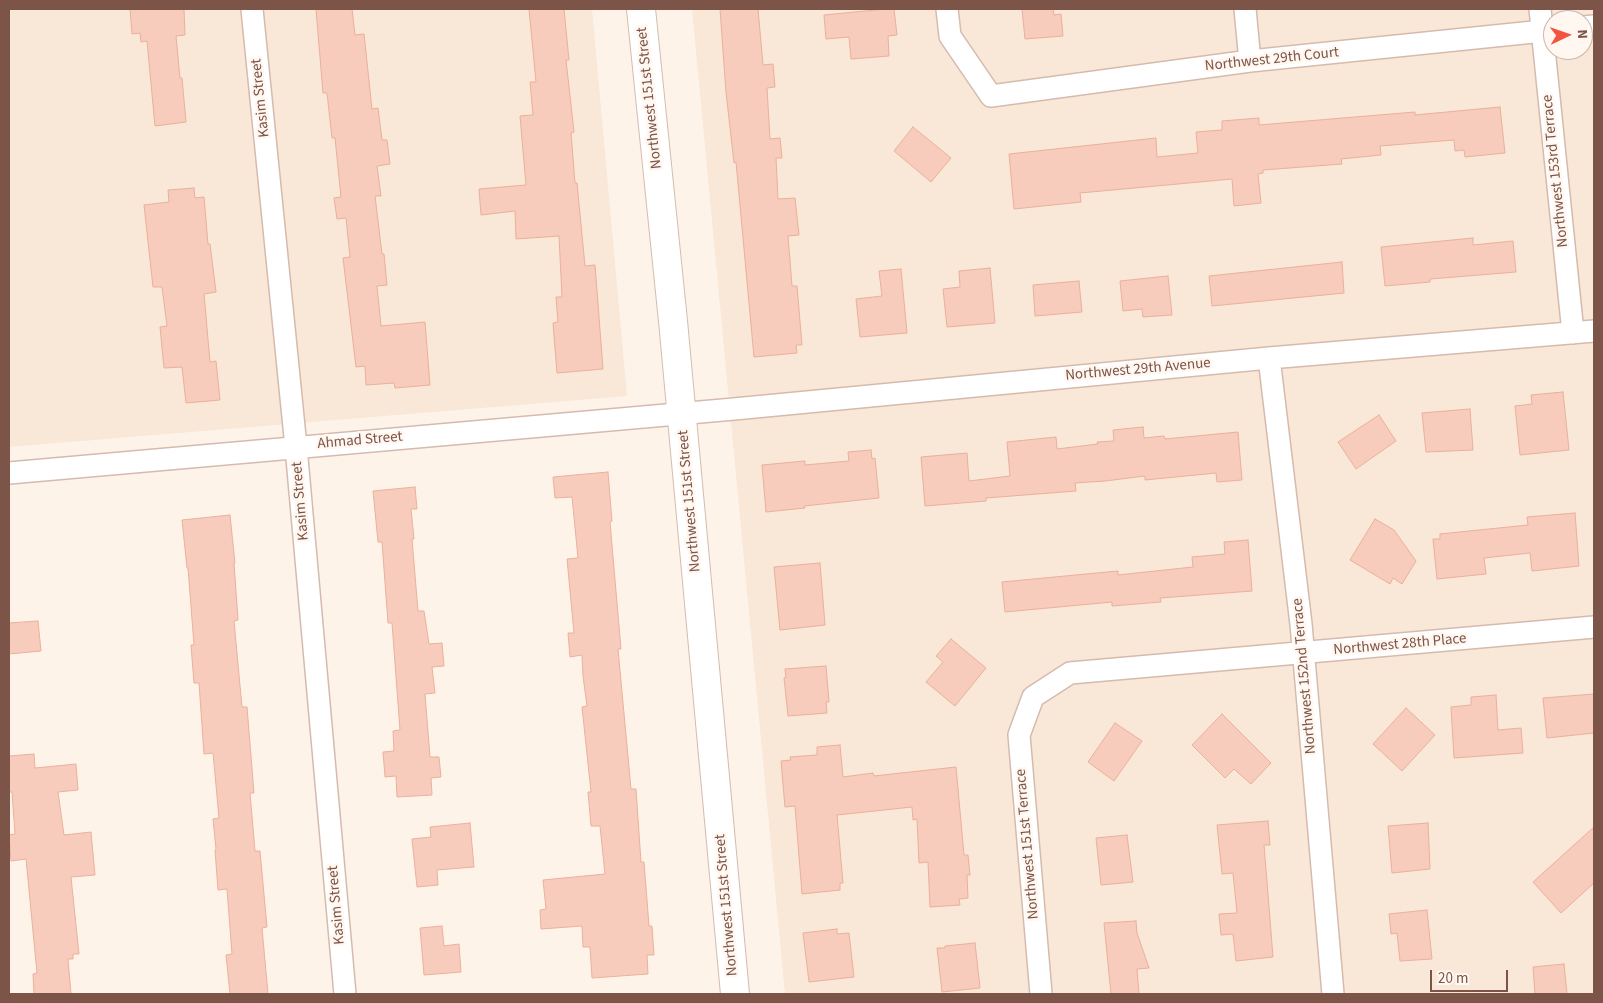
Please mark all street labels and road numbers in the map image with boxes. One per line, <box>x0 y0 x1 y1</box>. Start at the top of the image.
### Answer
street label: Northwest 151st Street <box>634 26 666 170</box>
street label: Northwest 29th Court <box>1204 44 1340 76</box>
street label: Kasim Street <box>248 58 274 138</box>
street label: Northwest 153rd Terrace <box>1539 94 1573 248</box>
street label: Northwest 29th Avenue <box>1065 355 1211 385</box>
street label: Ahmad Street <box>317 428 403 454</box>
street label: Northwest 151st Street <box>675 429 705 573</box>
street label: Kasim Street <box>289 461 313 541</box>
street label: Northwest 152nd Terrace <box>1289 597 1321 755</box>
street label: Northwest 28th Place <box>1333 630 1467 660</box>
street label: Northwest 151st Terrace <box>1012 768 1044 920</box>
street label: Northwest 151st Street <box>712 833 742 977</box>
street label: Kasim Street <box>325 865 349 945</box>

